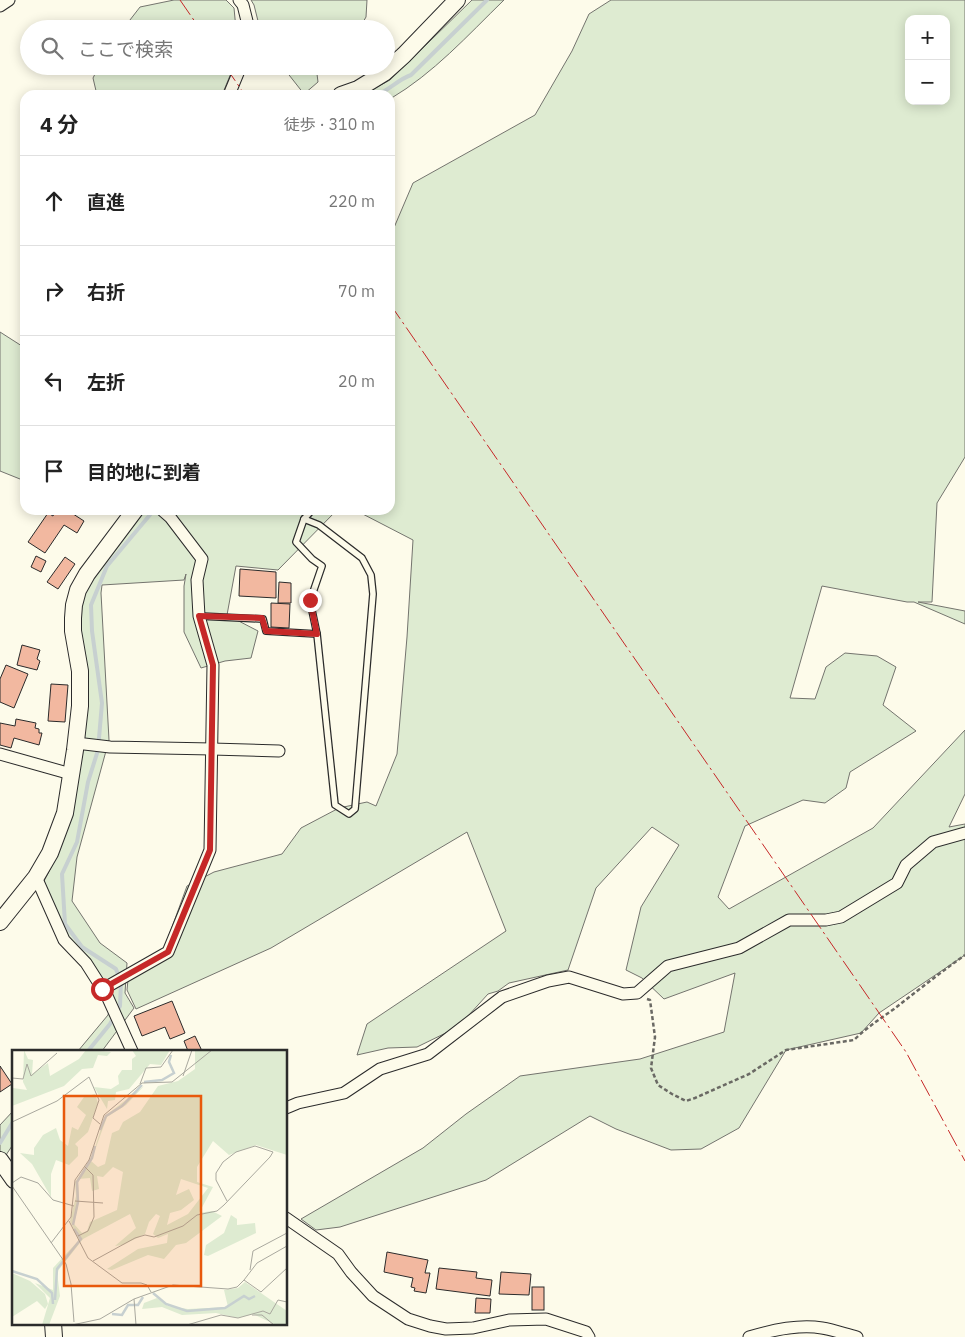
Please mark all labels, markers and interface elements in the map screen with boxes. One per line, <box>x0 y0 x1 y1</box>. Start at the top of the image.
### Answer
map controls <box>905 15 950 105</box>
button: + <box>905 15 950 60</box>
search box <box>20 20 395 75</box>
icon: search <box>38 34 66 62</box>
text: ここで検索 <box>78 37 173 61</box>
button: − <box>905 60 950 105</box>
text: 4 分 <box>40 110 79 138</box>
text: 徒歩 · 310 m <box>284 114 375 134</box>
icon: ahead <box>40 187 68 215</box>
text: 直進 <box>87 190 125 214</box>
text: 220 m <box>328 191 375 211</box>
icon: right <box>40 277 68 305</box>
text: 右折 <box>87 280 125 304</box>
text: 70 m <box>338 281 375 301</box>
icon: left <box>40 367 68 395</box>
text: 左折 <box>87 370 125 394</box>
text: 20 m <box>338 371 375 391</box>
icon: arrive <box>40 457 68 485</box>
text: 目的地に到着 <box>87 460 201 484</box>
route end <box>299 589 322 612</box>
route start <box>91 978 114 1001</box>
inset map <box>12 1050 288 1324</box>

